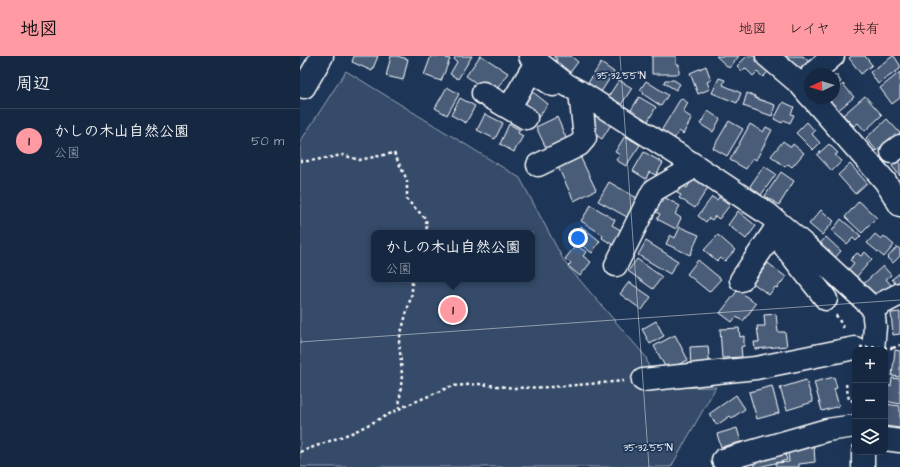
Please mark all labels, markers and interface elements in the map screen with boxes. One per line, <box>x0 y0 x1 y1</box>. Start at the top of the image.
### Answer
text: 地図 <box>20 16 58 43</box>
text: 地図 <box>739 19 767 39</box>
text: レイヤ <box>789 19 830 39</box>
text: 共有 <box>852 19 880 39</box>
north arrow <box>804 68 840 104</box>
text: 35°32'55"N <box>596 69 646 83</box>
text: 周辺 <box>16 72 50 96</box>
text: かしの木山自然公園 <box>54 121 189 142</box>
text: 1 <box>28 132 30 150</box>
text: 50 m <box>251 132 284 150</box>
text: 公園 <box>54 144 80 162</box>
your location <box>568 228 588 248</box>
popup <box>371 230 535 282</box>
text: かしの木山自然公園 <box>385 237 521 258</box>
text: 公園 <box>385 260 412 278</box>
pin: 1 <box>440 295 466 325</box>
map controls <box>852 347 888 455</box>
button: + <box>852 347 888 383</box>
button: − <box>852 383 888 419</box>
button: layers <box>852 419 888 455</box>
text: 35°32'55"N <box>623 441 673 455</box>

